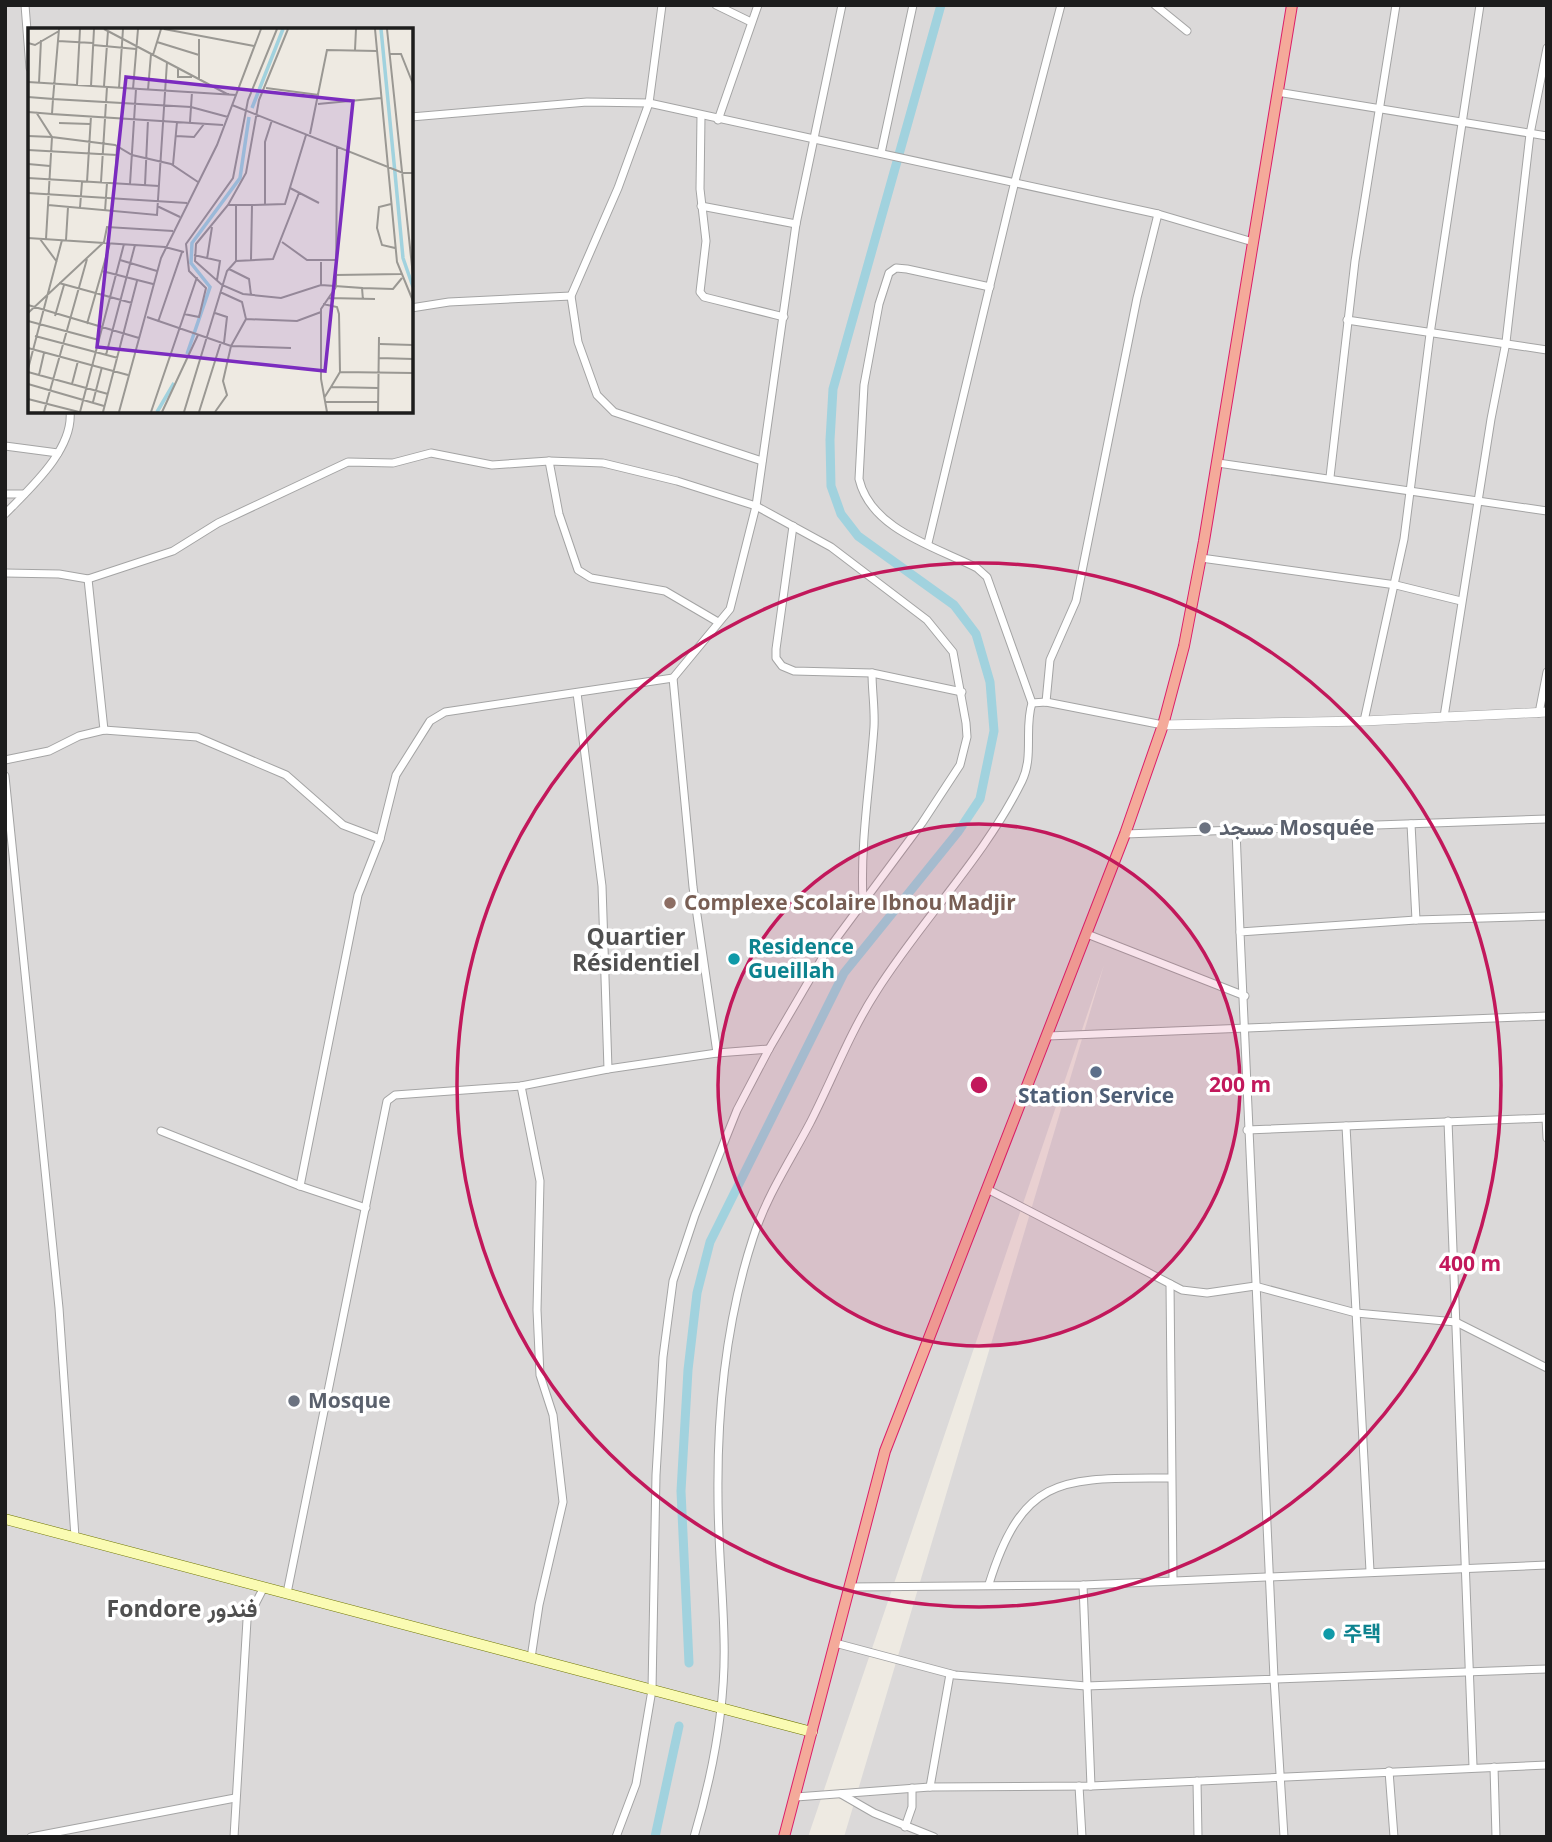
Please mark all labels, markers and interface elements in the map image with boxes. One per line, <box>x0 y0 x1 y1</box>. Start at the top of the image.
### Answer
inset map <box>28 28 413 413</box>
place label: مسجد Mosquée <box>1219 813 1374 841</box>
marker: مسجد Mosquée <box>1197 820 1213 836</box>
place label: Complexe Scolaire Ibnou Madjir <box>684 888 1016 916</box>
marker: Complexe Scolaire Ibnou Madjir <box>662 895 678 911</box>
district label: Quartier Résidentiel <box>572 920 700 978</box>
place label: Residence Gueillah <box>748 932 854 984</box>
marker: Residence Gueillah <box>726 951 742 967</box>
marker: Station Service <box>1088 1064 1104 1080</box>
text: 200 m <box>1209 1070 1271 1098</box>
centre of rings <box>967 1073 991 1097</box>
place label: Station Service <box>1018 1081 1174 1109</box>
text: 400 m <box>1439 1249 1501 1277</box>
place label: Mosque <box>308 1386 391 1414</box>
marker: Mosque <box>286 1393 302 1409</box>
district label: Fondore فندور <box>107 1592 257 1624</box>
place label: 주택 <box>1343 1619 1382 1647</box>
marker: 주택 <box>1321 1626 1337 1642</box>

